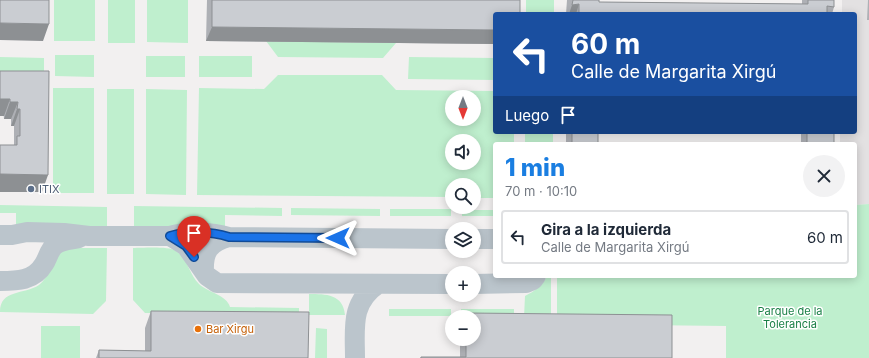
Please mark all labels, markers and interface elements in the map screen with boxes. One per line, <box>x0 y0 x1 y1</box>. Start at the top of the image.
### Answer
text: 60 m <box>571 27 640 61</box>
icon: left <box>505 28 557 80</box>
text: Calle de Margarita Xirgú <box>571 61 776 82</box>
north arrow <box>445 90 481 126</box>
map controls <box>445 90 481 346</box>
icon: arrive <box>557 104 579 126</box>
text: Luego <box>505 106 549 125</box>
button: sound <box>445 134 481 170</box>
text: 1 min <box>505 153 565 182</box>
button: close <box>803 155 845 197</box>
button: search <box>445 178 481 214</box>
place label: ITIX <box>39 182 60 196</box>
text: 70 m · 10:10 <box>505 183 577 199</box>
marker: ITIX <box>26 184 36 194</box>
pin <box>177 216 211 257</box>
position arrow <box>317 217 359 259</box>
text: Gira a la izquierda <box>541 220 671 239</box>
icon: arrive <box>183 222 205 244</box>
button: layers <box>445 222 481 258</box>
icon: left <box>507 226 529 248</box>
text: 60 m <box>807 228 843 247</box>
text: Calle de Margarita Xirgú <box>541 239 689 255</box>
button: + <box>445 266 481 302</box>
park label: Parque de la Tolerancia <box>758 304 823 331</box>
button: − <box>445 310 481 346</box>
place label: Bar Xirgu <box>206 322 254 336</box>
marker: Bar Xirgu <box>193 324 203 334</box>

